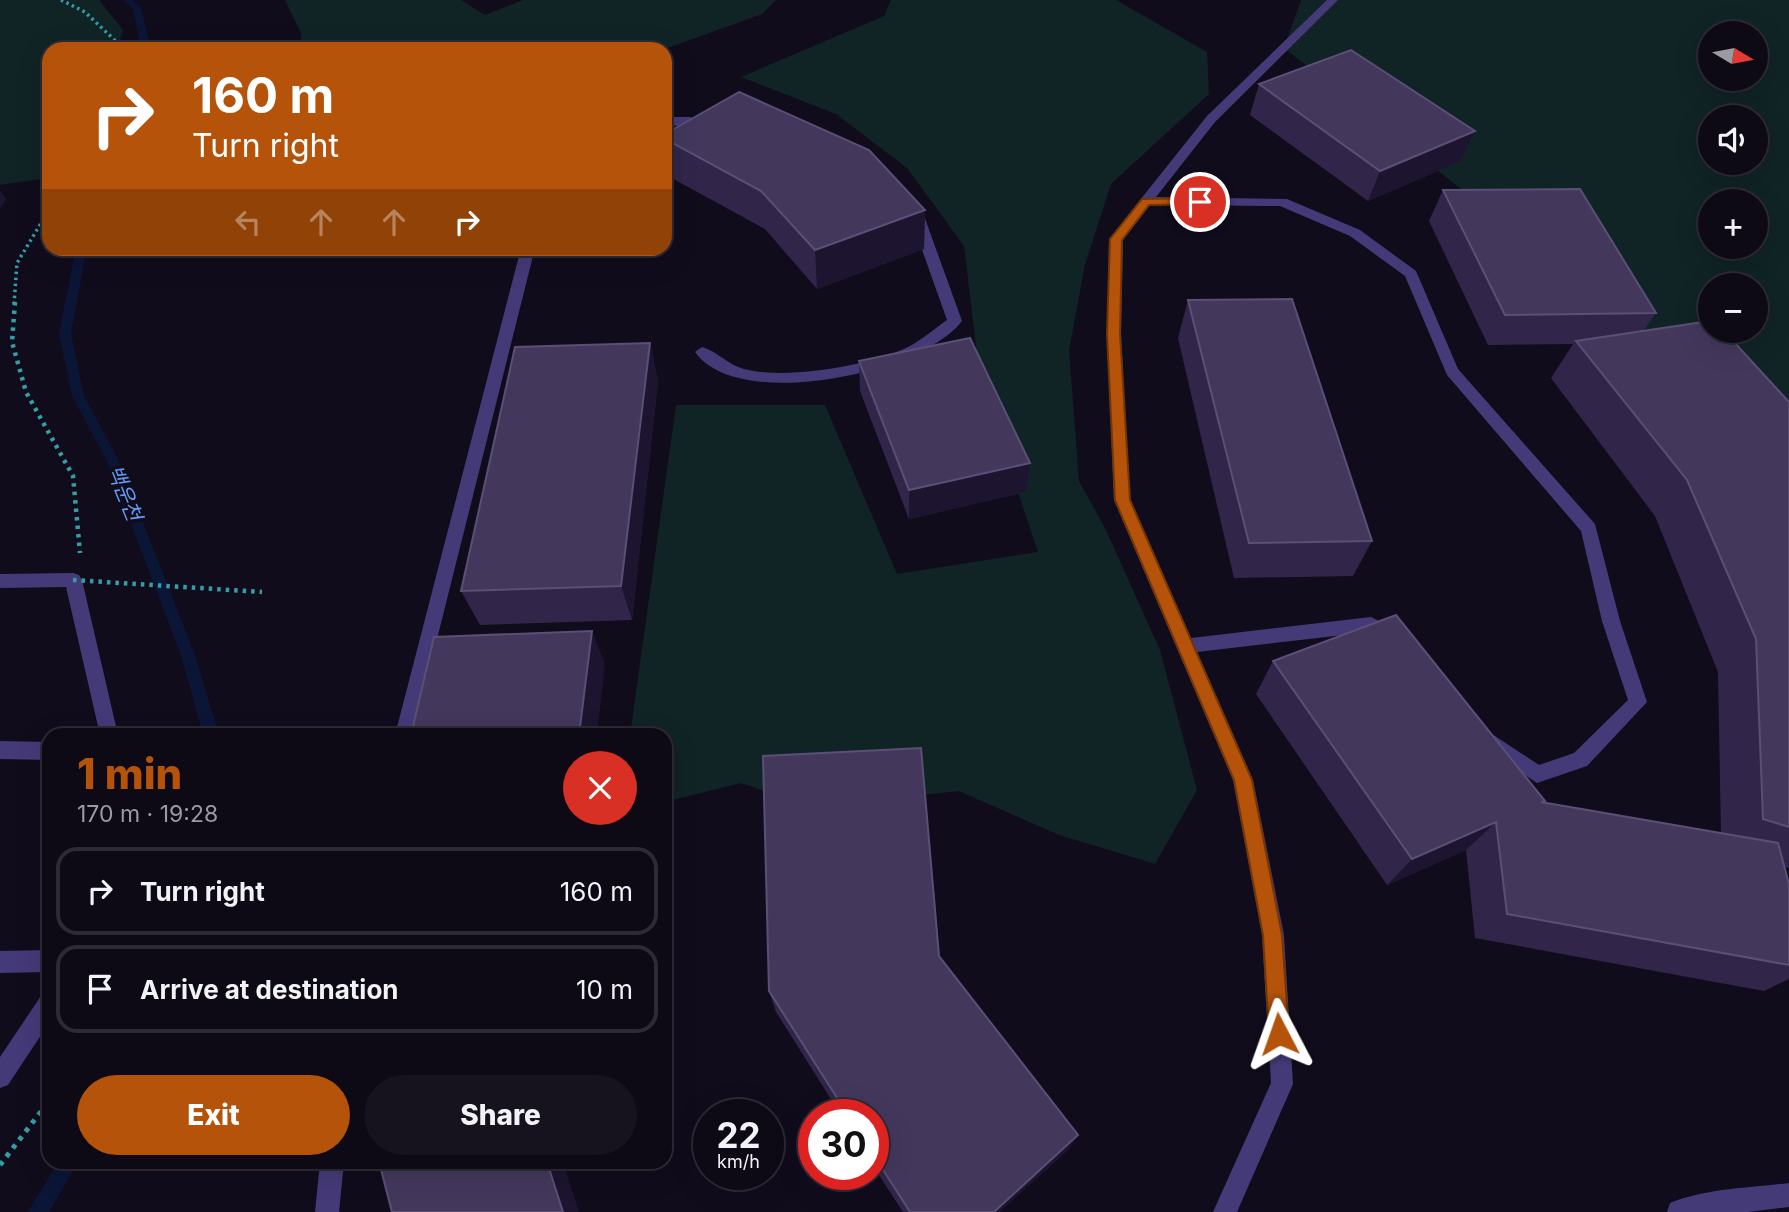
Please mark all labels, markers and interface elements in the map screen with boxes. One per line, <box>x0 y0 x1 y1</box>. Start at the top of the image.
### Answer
north arrow <box>1698 21 1768 91</box>
map controls <box>1698 21 1768 343</box>
text: 160 m <box>192 66 334 125</box>
icon: right <box>77 70 168 161</box>
button: sound <box>1698 105 1768 175</box>
text: Turn right <box>192 126 339 165</box>
pin <box>1170 172 1230 232</box>
icon: arrive <box>1181 183 1219 221</box>
button: + <box>1698 189 1768 259</box>
icon: left <box>229 203 267 241</box>
icon: ahead <box>302 203 340 241</box>
icon: ahead <box>375 203 413 241</box>
icon: right <box>448 203 486 241</box>
button: − <box>1698 273 1768 343</box>
water label: 백운천 <box>102 461 148 527</box>
text: 1 min <box>77 748 182 799</box>
button: close <box>563 751 637 825</box>
text: 170 m · 19:28 <box>77 800 218 828</box>
icon: right <box>81 872 119 910</box>
text: Turn right <box>140 876 265 907</box>
text: 160 m <box>560 876 633 907</box>
icon: arrive <box>81 970 119 1008</box>
text: Arrive at destination <box>140 974 399 1005</box>
text: 10 m <box>576 974 633 1005</box>
position arrow <box>1242 997 1316 1071</box>
button: Exit <box>77 1075 350 1155</box>
button: Share <box>364 1075 637 1155</box>
speed limit sign: 30 <box>798 1099 889 1190</box>
text: 22 <box>716 1114 761 1156</box>
text: km/h <box>717 1151 760 1172</box>

